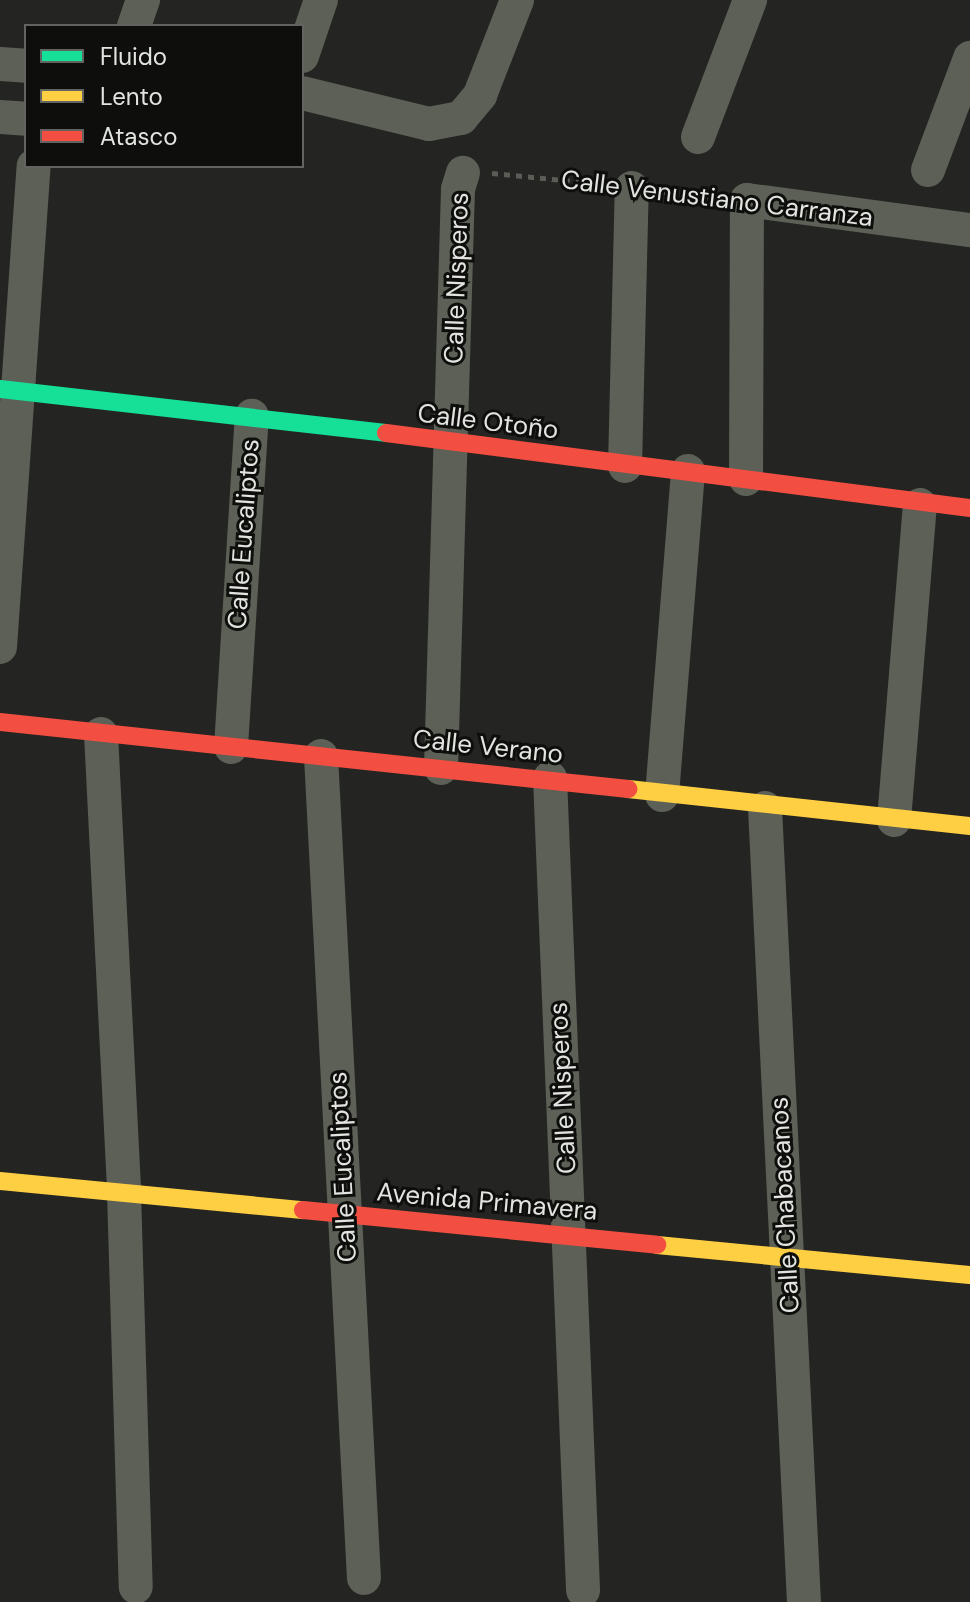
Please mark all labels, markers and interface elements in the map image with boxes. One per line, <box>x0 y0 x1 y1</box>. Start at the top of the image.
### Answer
legend <box>24 24 304 168</box>
text: Fluido <box>100 41 167 72</box>
text: Lento <box>100 81 163 112</box>
text: Atasco <box>100 121 177 152</box>
street label: Calle Venustiano Carranza <box>559 164 875 234</box>
street label: Calle Nisperos <box>438 192 476 364</box>
street label: Calle Otoño <box>416 398 560 446</box>
street label: Calle Eucaliptos <box>222 438 266 630</box>
street label: Calle Verano <box>411 724 565 770</box>
street label: Calle Nisperos <box>543 1001 583 1175</box>
street label: Calle Eucaliptos <box>322 1071 364 1263</box>
street label: Calle Chabacanos <box>764 1096 806 1314</box>
street label: Avenida Primavera <box>375 1177 599 1227</box>

